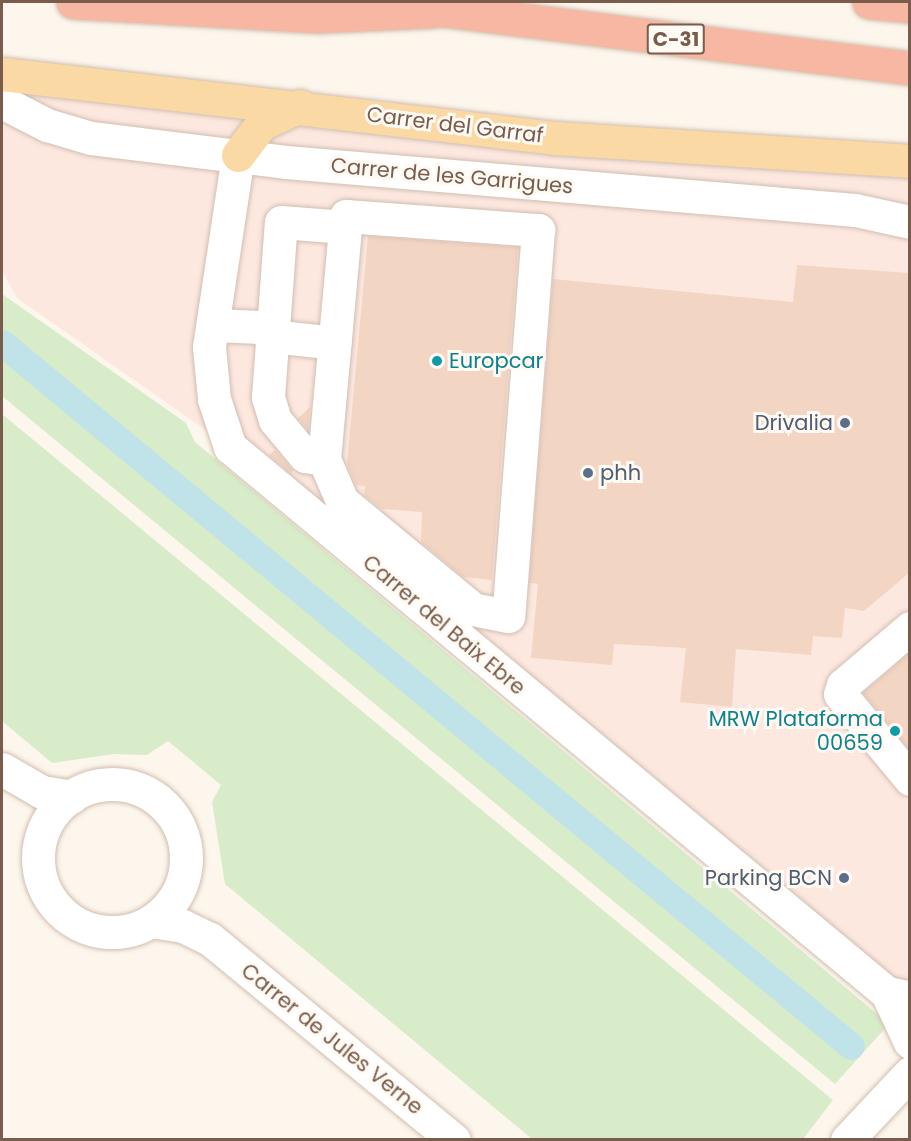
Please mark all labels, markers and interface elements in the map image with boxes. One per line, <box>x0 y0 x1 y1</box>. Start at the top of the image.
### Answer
road number: C-31 <box>646 22 706 56</box>
street label: Carrer del Garraf <box>365 102 545 148</box>
street label: Carrer de les Garrigues <box>330 153 574 199</box>
place label: Europcar <box>449 348 543 374</box>
marker: Europcar <box>430 354 444 368</box>
place label: Drivalia <box>755 410 833 436</box>
marker: Drivalia <box>838 416 852 430</box>
place label: phh <box>600 460 641 486</box>
marker: phh <box>581 466 595 480</box>
street label: Carrer del Baix Ebre <box>358 550 530 700</box>
place label: MRW Plataforma 00659 <box>709 706 883 756</box>
marker: MRW Plataforma 00659 <box>888 724 902 738</box>
place label: Parking BCN <box>705 865 832 891</box>
marker: Parking BCN <box>837 871 851 885</box>
street label: Carrer de Jules Verne <box>236 958 428 1120</box>

